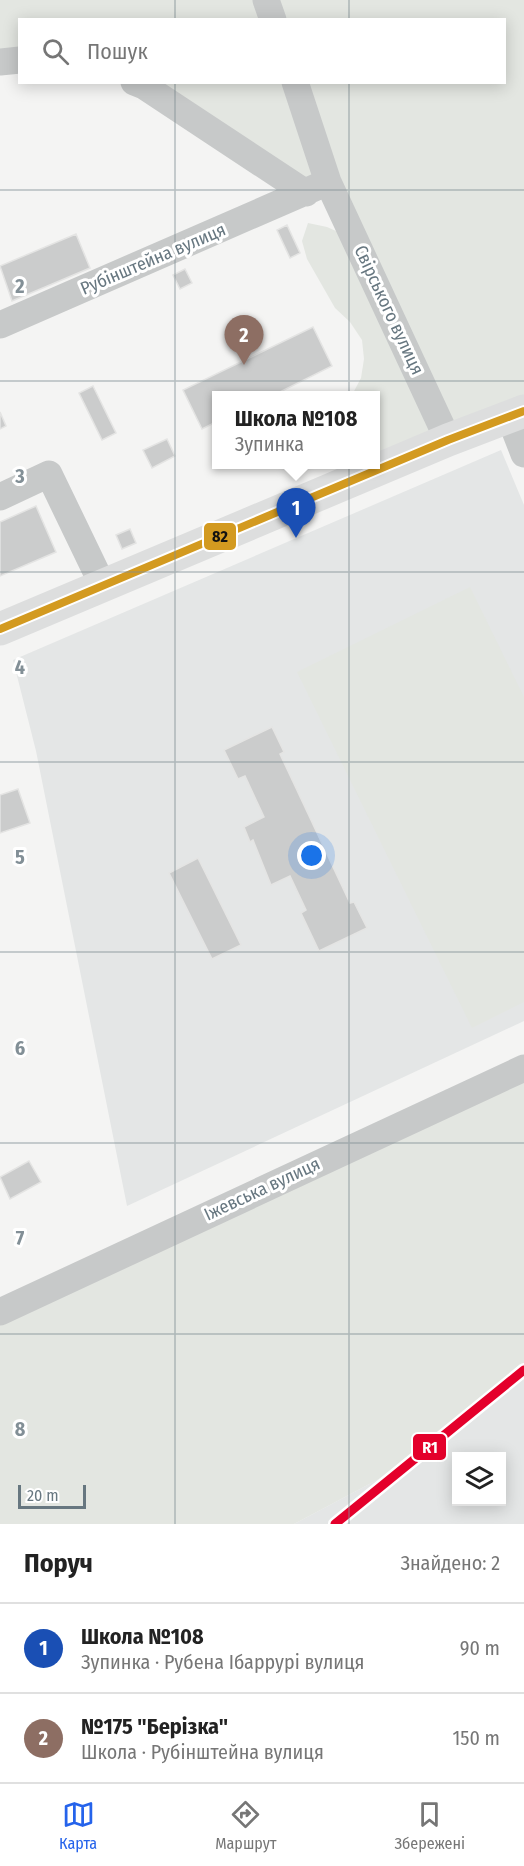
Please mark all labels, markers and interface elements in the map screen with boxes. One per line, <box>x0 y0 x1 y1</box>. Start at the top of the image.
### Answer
search box <box>18 18 506 84</box>
icon: search <box>39 35 72 68</box>
text: Пошук <box>87 38 148 65</box>
street label: Рубінштейна вулиця <box>77 218 229 300</box>
street label: Свірського вулиця <box>349 242 429 378</box>
text: 2 <box>14 274 25 298</box>
pin: 2 <box>224 316 264 365</box>
popup <box>212 391 380 469</box>
text: Школа №108 <box>235 405 357 432</box>
text: Зупинка <box>235 432 304 456</box>
text: 3 <box>14 464 25 488</box>
pin: 1 <box>276 488 316 538</box>
line badge: 82 <box>203 522 237 551</box>
text: 82 <box>212 527 228 546</box>
text: 4 <box>15 655 25 679</box>
your location <box>297 841 326 870</box>
text: 5 <box>15 845 25 869</box>
text: 6 <box>15 1036 25 1060</box>
street label: Іжевська вулиця <box>201 1153 323 1225</box>
text: 7 <box>16 1226 25 1250</box>
text: 8 <box>15 1417 26 1441</box>
line badge: R1 <box>412 1433 447 1461</box>
text: R1 <box>422 1438 438 1457</box>
map controls <box>452 1452 506 1506</box>
button: layers <box>452 1452 506 1506</box>
scale bar <box>18 1482 86 1510</box>
text: 20 m <box>27 1486 58 1505</box>
text: Поруч <box>24 1548 93 1579</box>
text: Знайдено: 2 <box>400 1551 500 1575</box>
text: Школа №108 <box>81 1623 204 1650</box>
text: 1 <box>39 1636 48 1660</box>
text: 90 m <box>460 1636 500 1660</box>
text: Зупинка · Рубена Ібаррурі вулиця <box>81 1650 364 1674</box>
text: №175 "Берізка" <box>81 1713 228 1740</box>
text: 2 <box>39 1726 48 1750</box>
text: 150 m <box>453 1726 500 1750</box>
text: Школа · Рубінштейна вулиця <box>81 1740 324 1764</box>
tab: Карта <box>59 1798 97 1853</box>
tab: Маршрут <box>215 1798 276 1853</box>
tab: Збережені <box>394 1798 465 1853</box>

